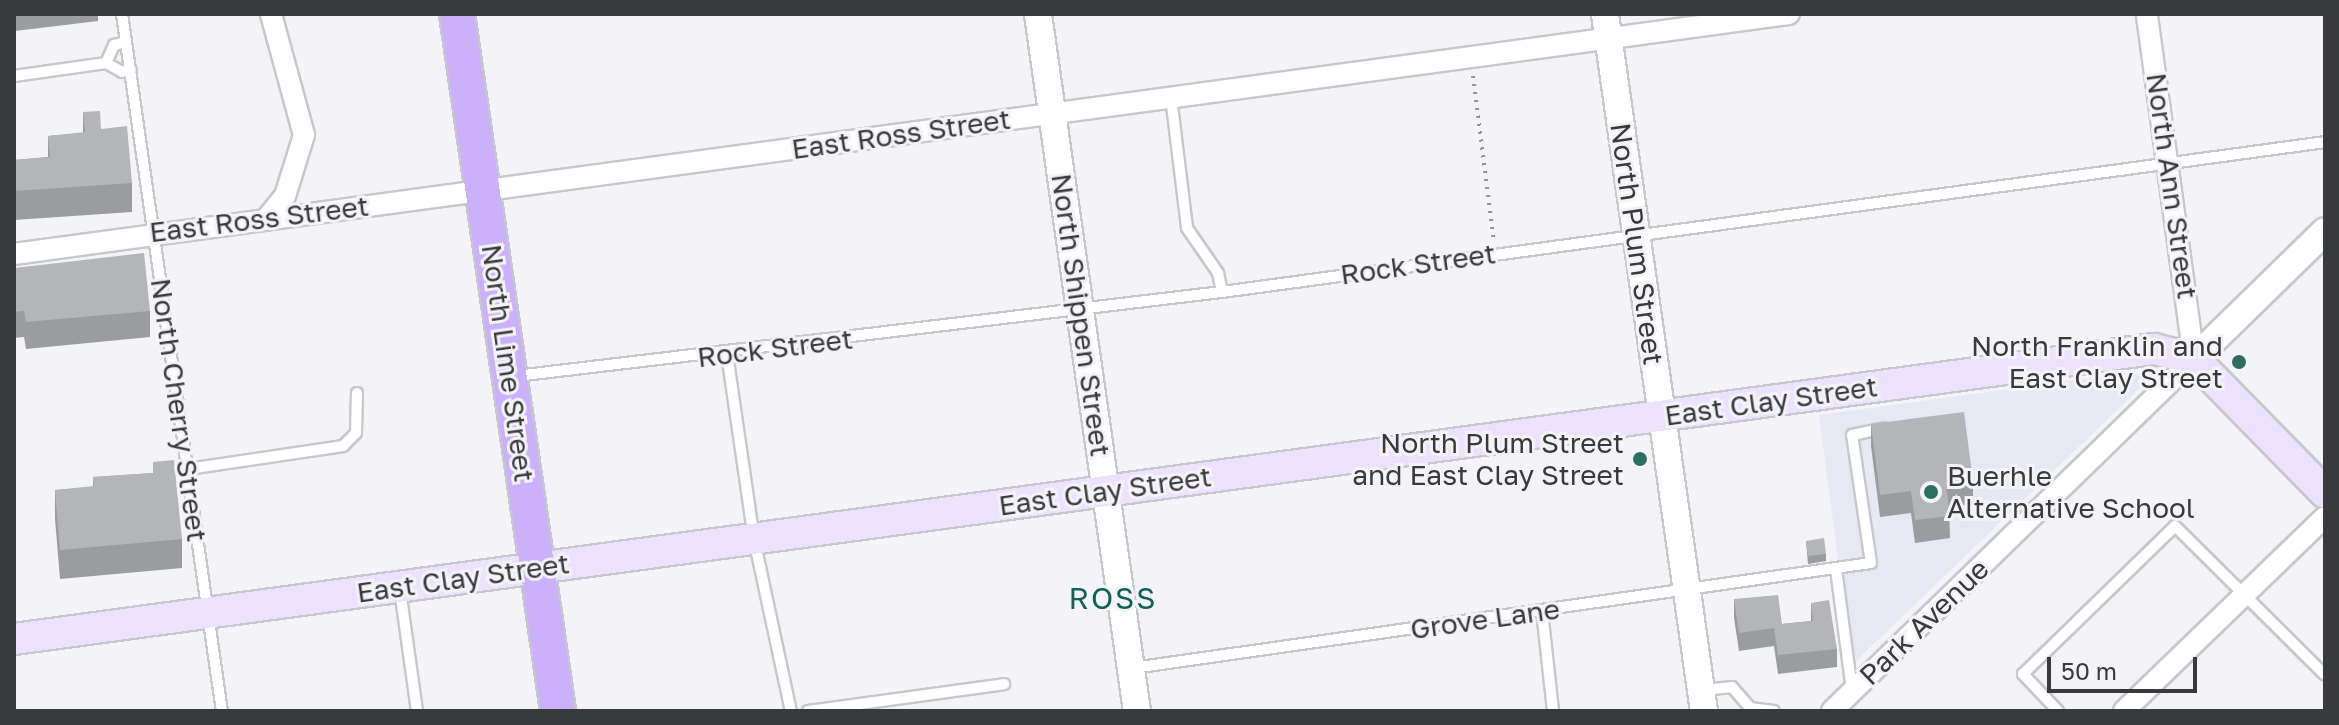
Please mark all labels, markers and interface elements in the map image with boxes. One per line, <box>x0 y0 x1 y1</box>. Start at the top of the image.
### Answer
street label: North Ann Street <box>2139 71 2205 301</box>
street label: East Ross Street <box>789 102 1013 166</box>
street label: North Plum Street <box>1603 121 1671 367</box>
street label: North Shippen Street <box>1045 171 1117 459</box>
street label: East Ross Street <box>147 189 371 249</box>
street label: Rock Street <box>1338 236 1498 292</box>
street label: North Lime Street <box>475 242 541 484</box>
street label: North Cherry Street <box>144 276 214 544</box>
street label: Rock Street <box>695 322 855 374</box>
place label: North Franklin and East Clay Street <box>1971 329 2223 395</box>
marker: North Franklin and East Clay Street <box>2230 353 2248 371</box>
street label: East Clay Street <box>1662 369 1880 433</box>
place label: North Plum Street and East Clay Street <box>1352 426 1624 492</box>
marker: North Plum Street and East Clay Street <box>1631 450 1649 468</box>
street label: East Clay Street <box>996 459 1214 523</box>
place label: Buerhle Alternative School <box>1947 459 2195 525</box>
marker: Buerhle Alternative School <box>1922 483 1940 501</box>
street label: East Clay Street <box>354 546 572 610</box>
street label: Park Avenue <box>1852 552 1996 692</box>
district label: ROSS <box>1069 580 1157 616</box>
street label: Grove Lane <box>1408 592 1562 646</box>
scale bar <box>2051 641 2201 691</box>
text: 50 m <box>2061 656 2117 685</box>

